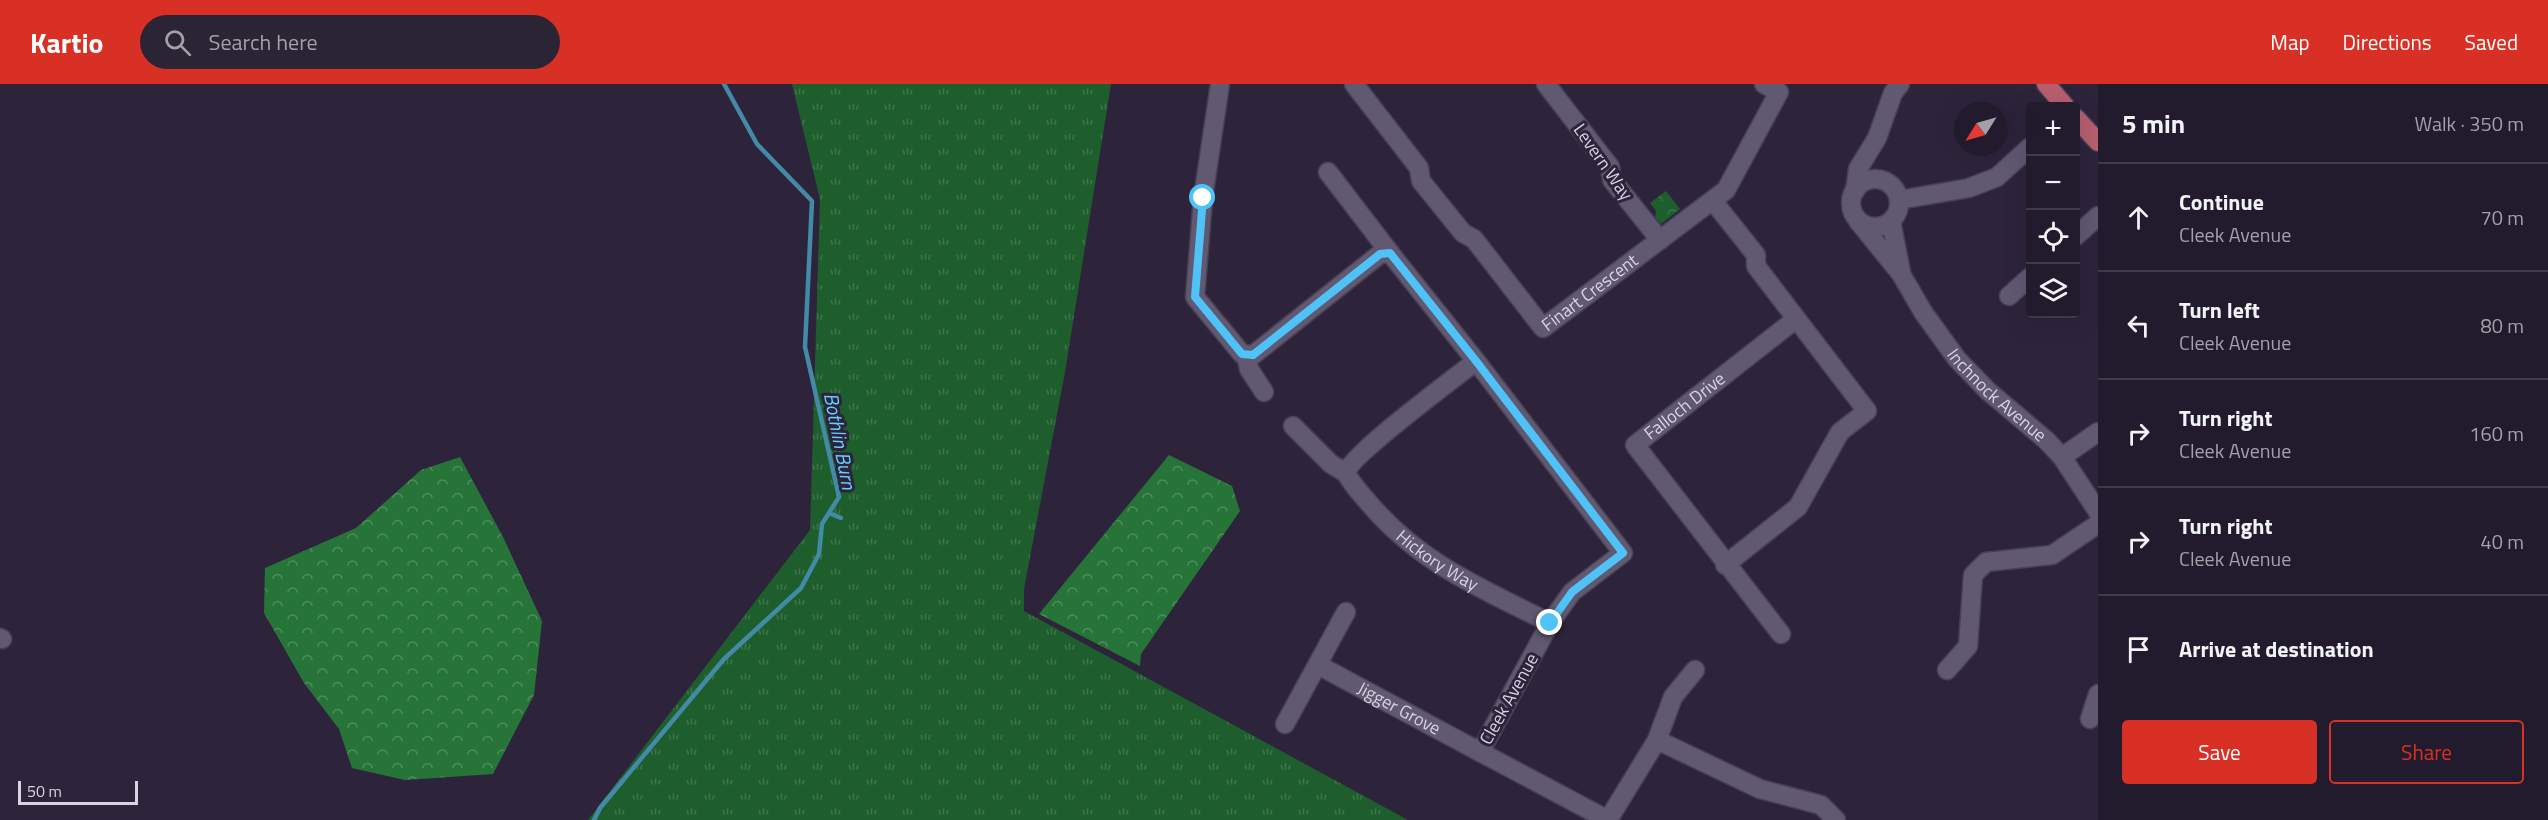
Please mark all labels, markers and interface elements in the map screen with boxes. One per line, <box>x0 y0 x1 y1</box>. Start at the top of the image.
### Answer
search box <box>140 15 560 69</box>
text: Kartio <box>30 21 104 64</box>
text: Search here <box>209 25 318 59</box>
icon: search <box>161 26 194 59</box>
text: Map <box>2270 26 2310 58</box>
text: Directions <box>2343 26 2432 58</box>
text: Saved <box>2465 26 2518 58</box>
north arrow <box>1954 102 2008 156</box>
map controls <box>2026 102 2080 318</box>
button: + <box>2026 102 2080 156</box>
text: 5 min <box>2122 104 2185 143</box>
text: Walk · 350 m <box>2415 108 2524 139</box>
street label: Levern Way <box>1567 118 1640 206</box>
button: − <box>2026 156 2080 210</box>
route start <box>1189 184 1215 210</box>
text: Continue <box>2179 185 2264 219</box>
icon: ahead <box>2122 201 2155 234</box>
text: 70 m <box>2480 202 2524 233</box>
button: locate <box>2026 210 2080 264</box>
text: Cleek Avenue <box>2179 219 2291 250</box>
street label: Finart Crescent <box>1536 247 1644 338</box>
button: layers <box>2026 264 2080 318</box>
text: Turn left <box>2179 293 2260 327</box>
icon: left <box>2122 309 2155 342</box>
text: 80 m <box>2480 310 2524 341</box>
text: Cleek Avenue <box>2179 327 2291 358</box>
street label: Inchnock Avenue <box>1941 343 2053 448</box>
street label: Falloch Drive <box>1638 365 1731 446</box>
water label: Bothlin Burn <box>816 390 865 493</box>
text: Turn right <box>2179 401 2273 435</box>
icon: right <box>2122 417 2155 450</box>
text: 160 m <box>2469 418 2524 449</box>
text: Cleek Avenue <box>2179 435 2291 466</box>
text: Turn right <box>2179 509 2273 543</box>
street label: Hickory Way <box>1390 523 1484 598</box>
icon: right <box>2122 525 2155 558</box>
text: 40 m <box>2480 526 2524 557</box>
text: Cleek Avenue <box>2179 543 2291 574</box>
route end <box>1536 609 1562 635</box>
text: Arrive at destination <box>2179 632 2374 666</box>
icon: arrive <box>2122 633 2155 666</box>
street label: Cleek Avenue <box>1472 648 1545 749</box>
street label: Jigger Grove <box>1353 675 1446 742</box>
button: Save <box>2122 720 2317 784</box>
button: Share <box>2329 720 2524 784</box>
scale bar <box>18 778 138 806</box>
text: 50 m <box>27 779 62 803</box>

